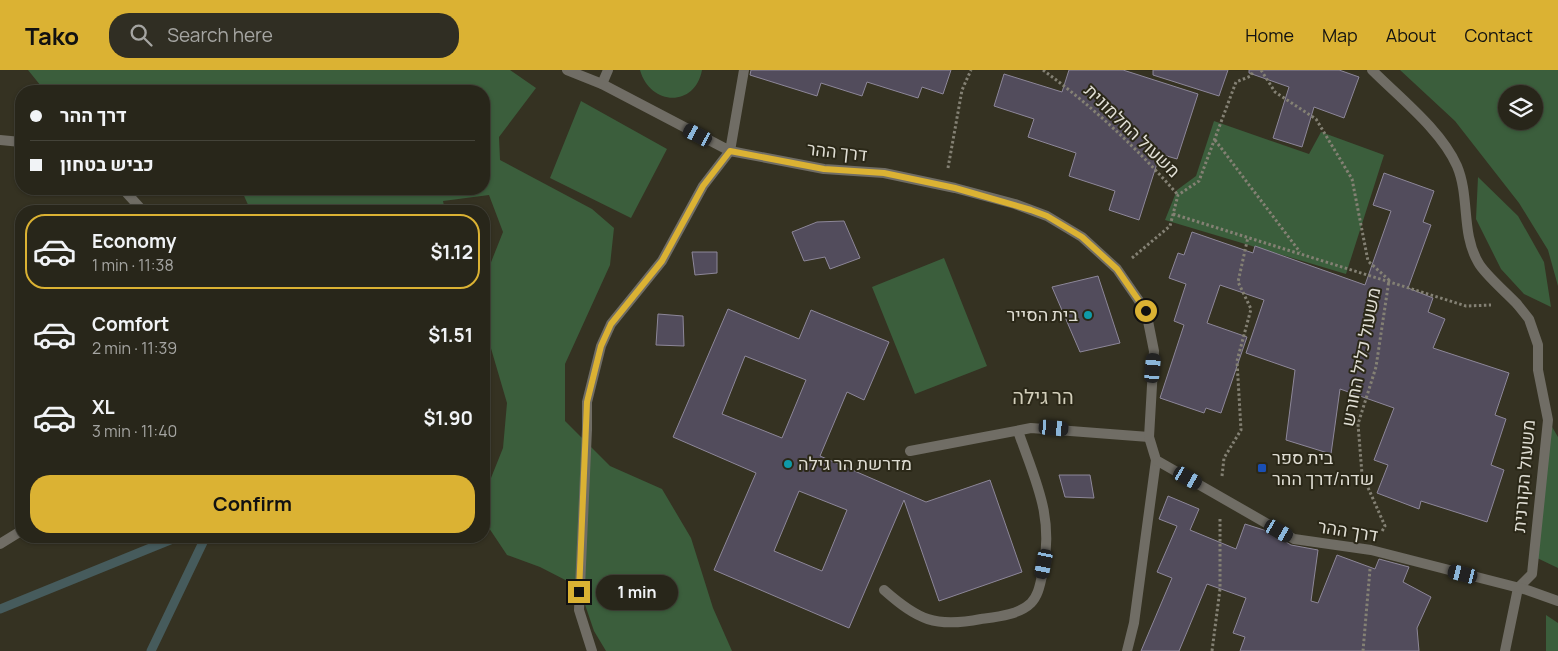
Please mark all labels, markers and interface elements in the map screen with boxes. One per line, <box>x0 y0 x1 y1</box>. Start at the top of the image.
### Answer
search box <box>109 13 459 58</box>
text: Tako <box>25 19 79 52</box>
icon: search <box>127 21 155 49</box>
text: Search here <box>167 22 273 48</box>
text: Home <box>1245 23 1294 47</box>
text: Map <box>1322 23 1358 47</box>
text: About <box>1386 23 1436 47</box>
text: Contact <box>1464 23 1533 47</box>
street label: משעול החלמונית <box>1079 78 1186 182</box>
map controls <box>1498 85 1543 130</box>
button: layers <box>1498 85 1543 130</box>
text: דרך ההר <box>60 102 127 128</box>
car <box>681 121 714 149</box>
street label: דרך ההר <box>806 136 869 166</box>
text: כביש בטחון <box>60 151 154 177</box>
text: Economy <box>92 228 176 254</box>
icon: car <box>32 229 77 274</box>
text: $1.12 <box>430 239 473 265</box>
text: 1 min · 11:38 <box>92 254 174 276</box>
street label: משעול כליל החורש <box>1335 285 1385 429</box>
route start <box>1135 300 1157 322</box>
place label: בית הסייר <box>1006 302 1079 326</box>
marker: בית הסייר <box>1082 309 1094 321</box>
text: Comfort <box>92 311 169 337</box>
icon: car <box>32 312 77 357</box>
text: $1.51 <box>428 322 473 348</box>
text: 2 min · 11:39 <box>92 337 177 359</box>
car <box>1144 352 1161 384</box>
district label: הר גילה <box>1012 383 1074 410</box>
text: XL <box>92 394 115 420</box>
icon: car <box>32 395 77 440</box>
text: $1.90 <box>423 405 473 431</box>
street label: משעול הקורנית <box>1506 418 1540 533</box>
car <box>1038 419 1069 437</box>
text: 3 min · 11:40 <box>92 420 177 442</box>
place label: בית ספר שדה/דרך ההר <box>1272 445 1374 490</box>
place label: מדרשת הר גילה <box>798 451 912 475</box>
marker: מדרשת הר גילה <box>782 458 794 470</box>
marker: בית ספר שדה/דרך ההר <box>1256 462 1268 474</box>
car <box>1171 464 1204 492</box>
button: Confirm <box>30 475 475 533</box>
street label: דרך ההר <box>1316 513 1380 547</box>
car <box>1262 517 1295 545</box>
car <box>1033 548 1054 580</box>
car <box>1446 563 1479 585</box>
callout: 1 min <box>596 574 679 610</box>
route end <box>568 581 590 603</box>
text: 1 min <box>617 581 657 603</box>

